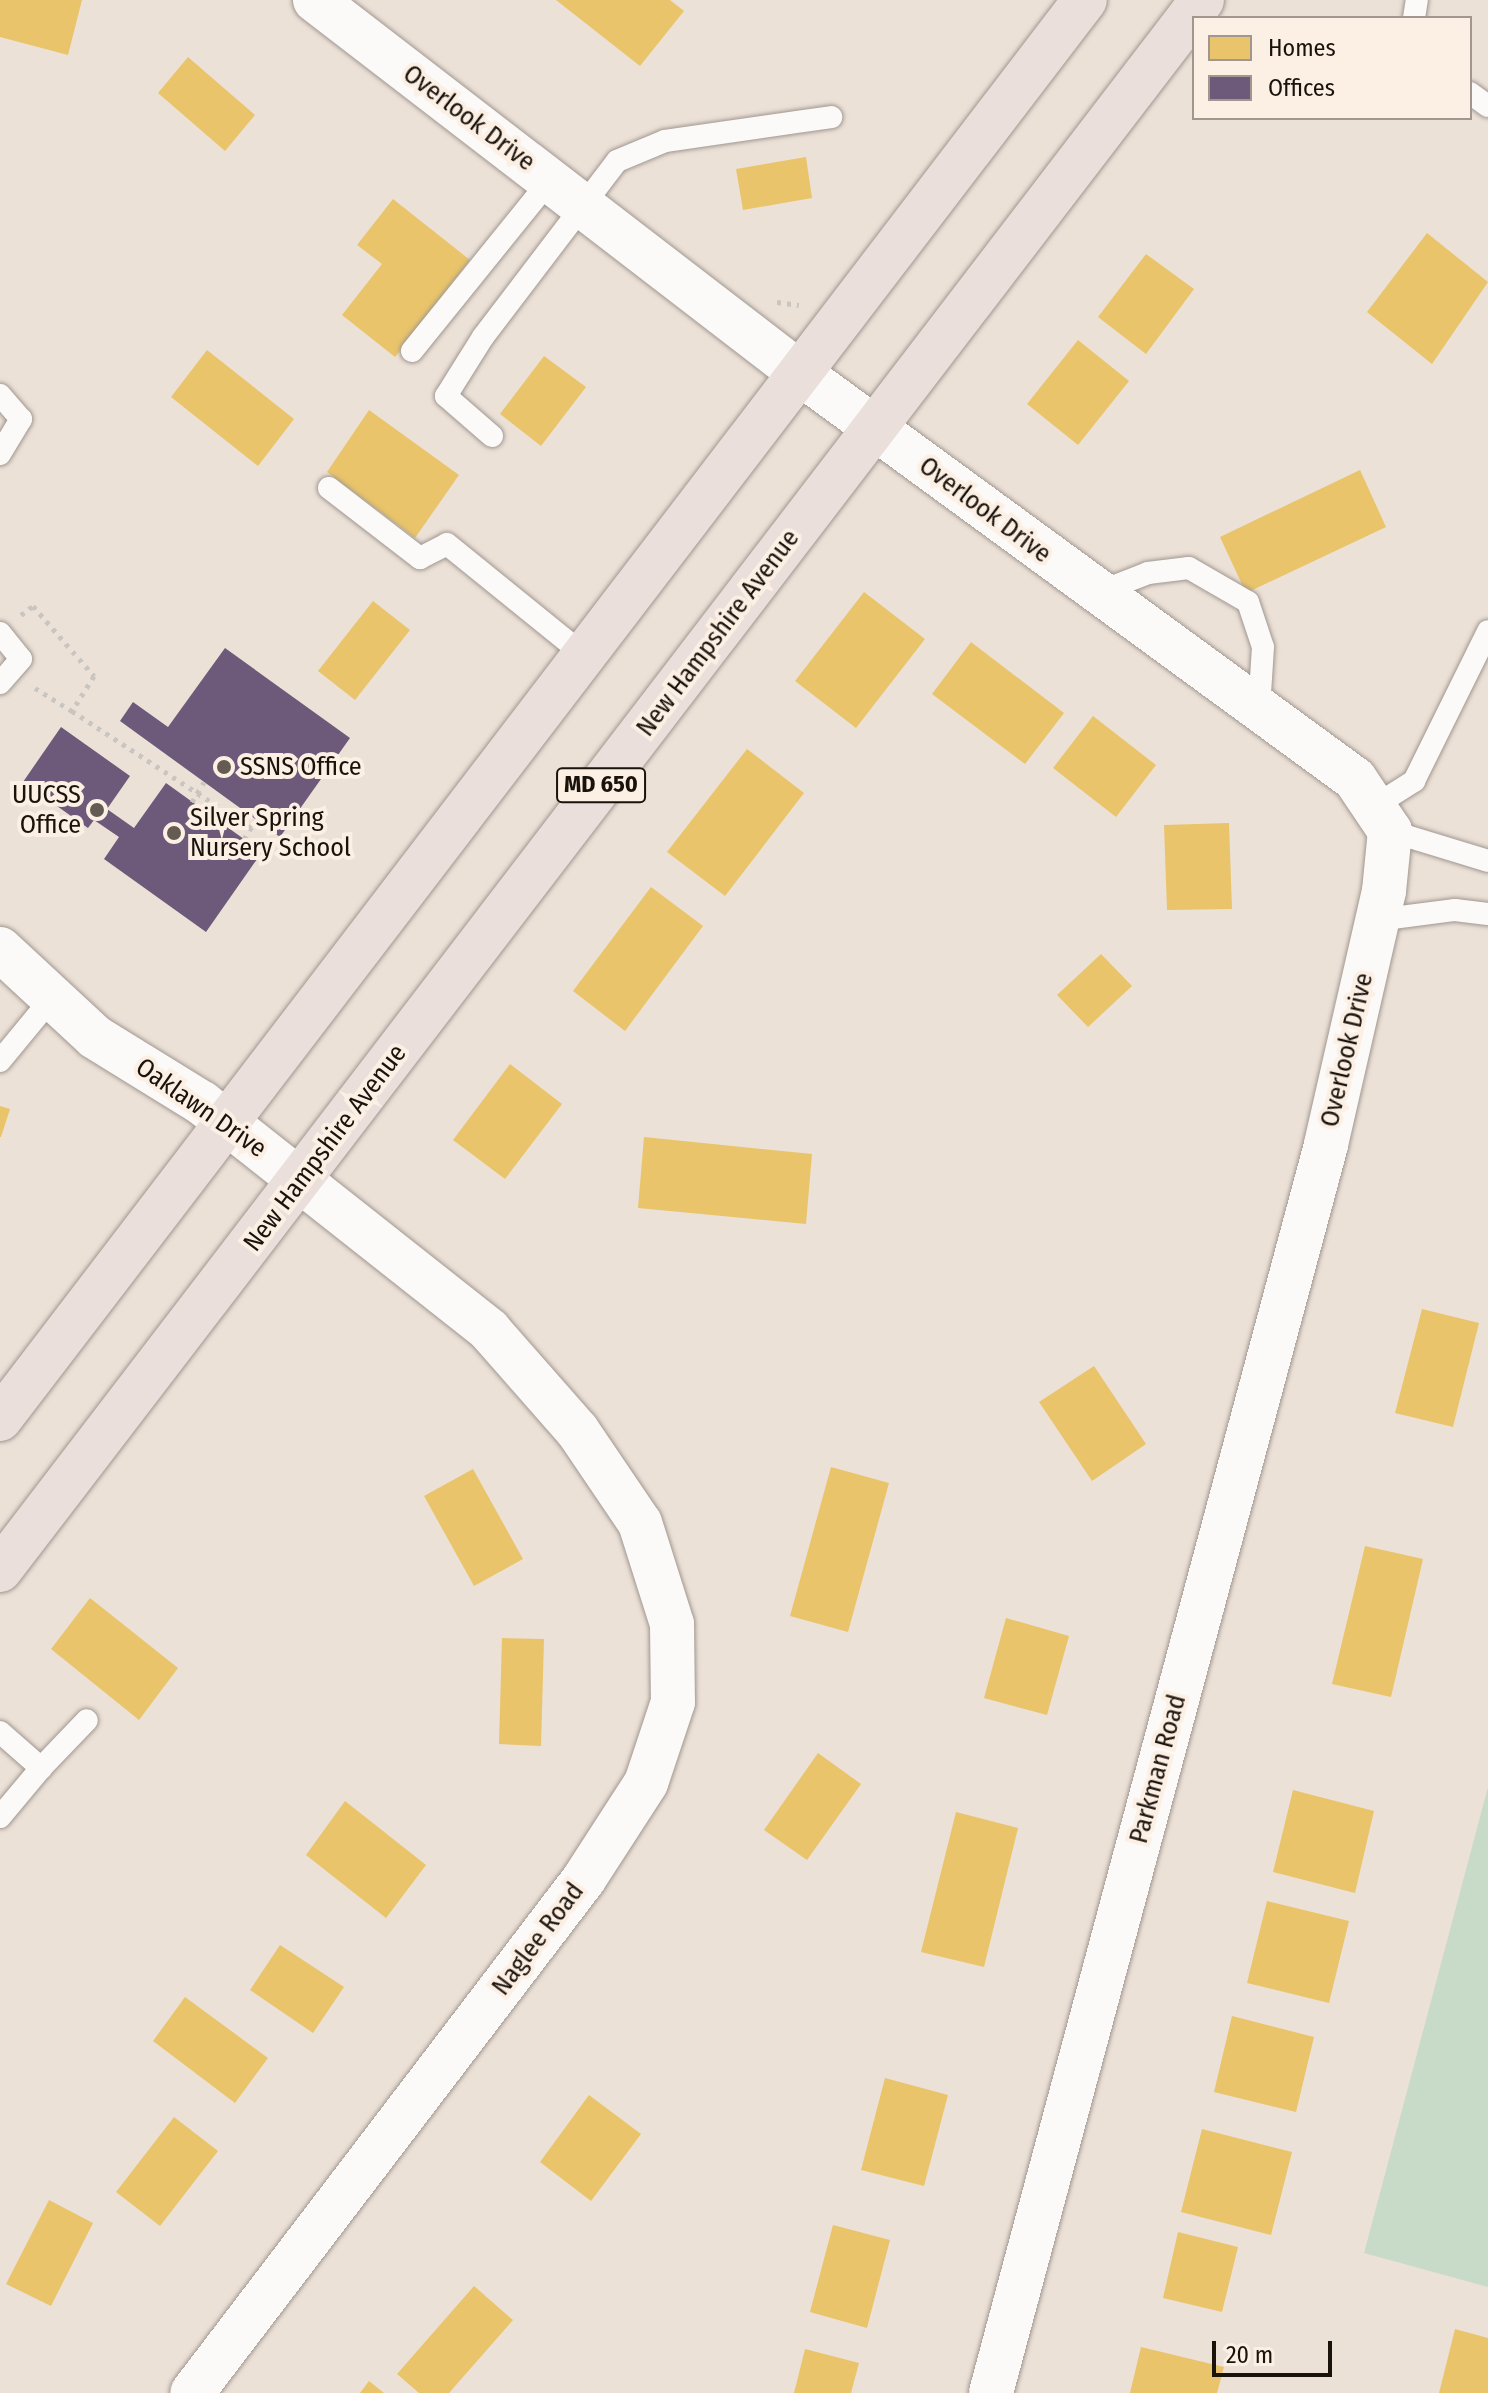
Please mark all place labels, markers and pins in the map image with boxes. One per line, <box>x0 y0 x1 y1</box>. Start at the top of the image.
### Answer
place label: SSNS Office <box>240 751 362 783</box>
marker: SSNS Office <box>215 758 233 776</box>
place label: UUCSS Office <box>12 779 81 840</box>
marker: UUCSS Office <box>88 801 106 819</box>
place label: Silver Spring Nursery School <box>190 802 351 864</box>
marker: Silver Spring Nursery School <box>165 824 183 842</box>

